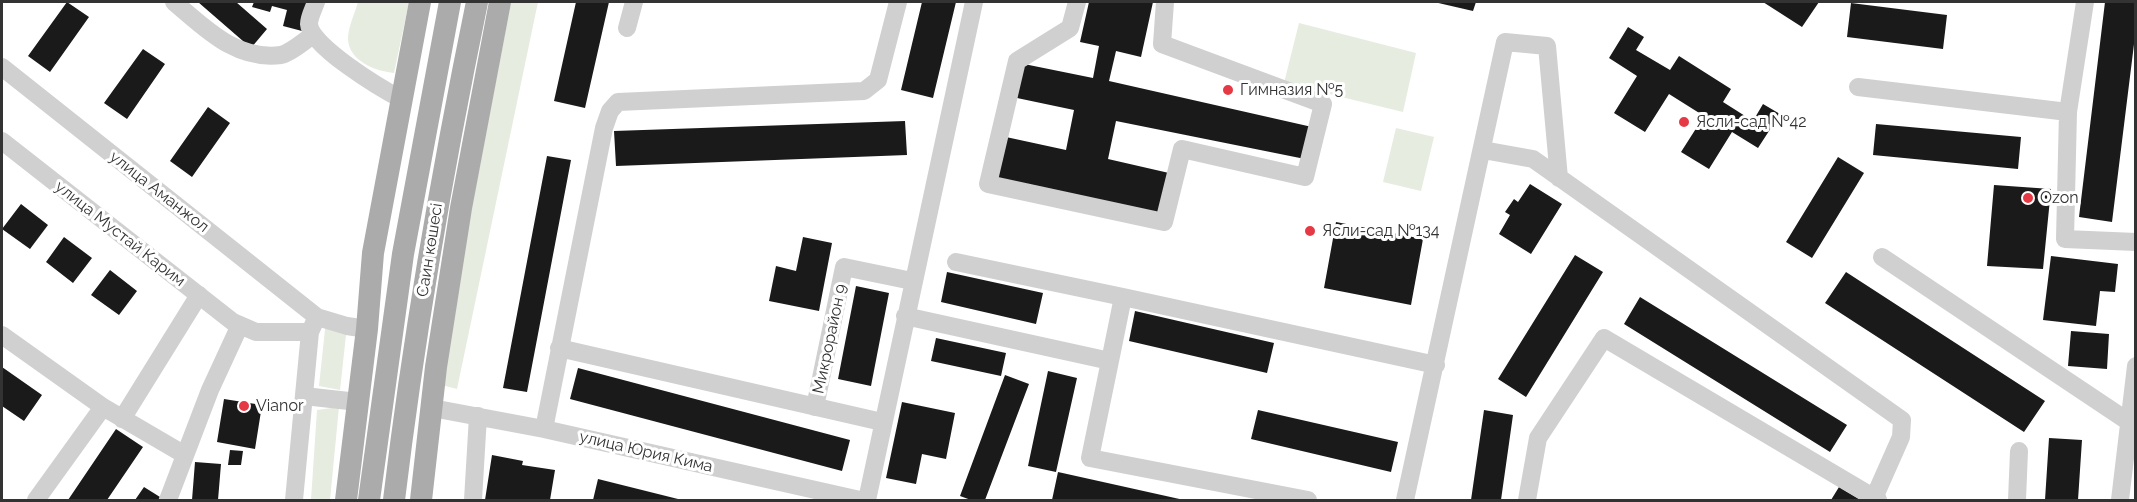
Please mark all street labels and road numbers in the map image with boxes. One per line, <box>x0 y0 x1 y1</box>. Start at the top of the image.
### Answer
street label: улица Аманжол <box>106 147 212 237</box>
street label: улица Мустай Карим <box>51 177 189 291</box>
street label: Саин көшесі <box>413 202 447 298</box>
street label: Микрорайон 9 <box>809 282 851 396</box>
street label: улица Юрия Кима <box>577 427 715 477</box>

